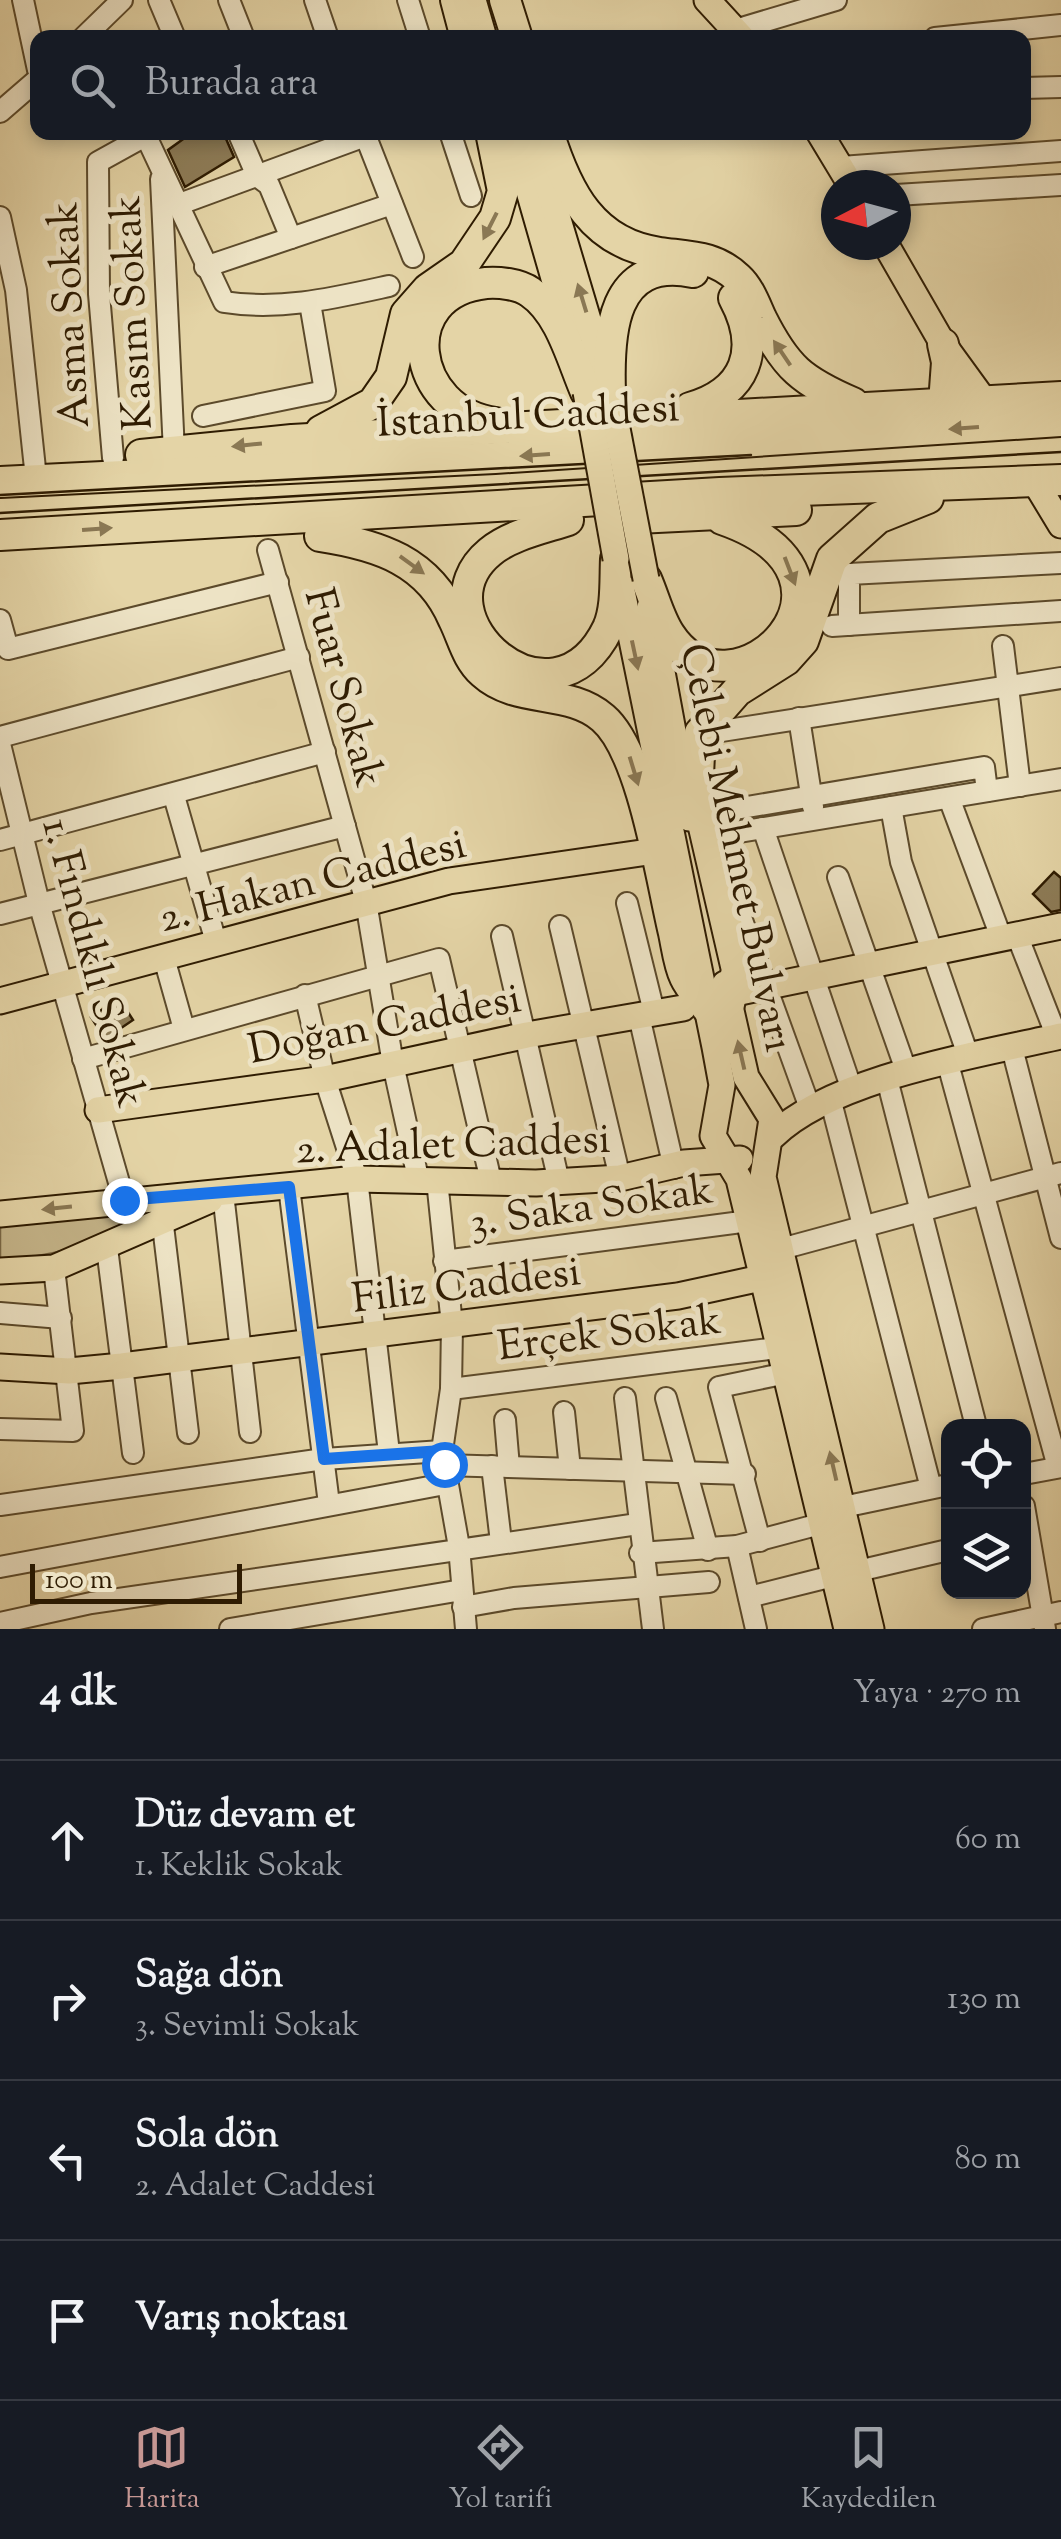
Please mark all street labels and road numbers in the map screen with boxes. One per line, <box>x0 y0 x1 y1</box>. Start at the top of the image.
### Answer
street label: Kasım Sokak <box>99 194 171 432</box>
street label: Asma Sokak <box>36 200 108 429</box>
street label: İstanbul Caddesi <box>375 380 681 456</box>
street label: Fuar Sokak <box>286 582 396 794</box>
street label: Çelebi Mehmet Bulvarı <box>662 639 807 1058</box>
street label: 1. Fındıklı Sokak <box>24 812 159 1115</box>
street label: 2. Hakan Caddesi <box>153 817 473 951</box>
street label: Doğan Caddesi <box>244 971 526 1083</box>
street label: 2. Adalet Caddesi <box>295 1112 612 1182</box>
street label: 3. Saka Sokak <box>466 1162 717 1256</box>
street label: Filiz Caddesi <box>349 1244 584 1332</box>
street label: Erçek Sokak <box>495 1293 725 1379</box>

